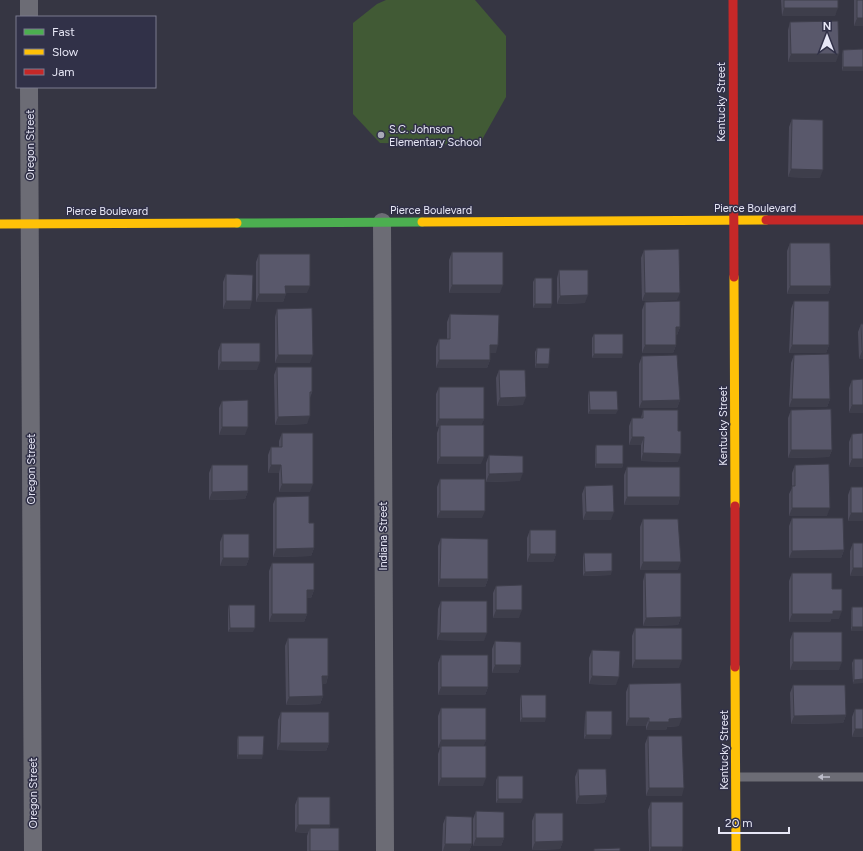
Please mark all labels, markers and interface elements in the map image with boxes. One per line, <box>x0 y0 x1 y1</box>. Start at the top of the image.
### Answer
legend <box>16 16 156 88</box>
north arrow <box>807 16 847 56</box>
text: N <box>823 20 831 33</box>
text: Fast <box>52 25 75 39</box>
text: Slow <box>52 45 79 59</box>
street label: Kentucky Street <box>715 62 728 142</box>
text: Jam <box>52 65 75 79</box>
street label: Oregon Street <box>24 110 37 180</box>
place label: S.C. Johnson Elementary School <box>389 123 481 149</box>
marker: S.C. Johnson Elementary School <box>376 130 386 140</box>
street label: Pierce Boulevard <box>714 202 796 215</box>
street label: Pierce Boulevard <box>390 204 472 217</box>
street label: Pierce Boulevard <box>66 205 148 218</box>
street label: Kentucky Street <box>717 386 730 466</box>
street label: Oregon Street <box>25 434 38 504</box>
street label: Indiana Street <box>377 502 390 571</box>
street label: Kentucky Street <box>718 710 731 790</box>
street label: Oregon Street <box>27 758 40 828</box>
one-way arrow <box>817 774 830 780</box>
scale bar <box>719 809 789 835</box>
text: 20 m <box>725 816 753 830</box>

